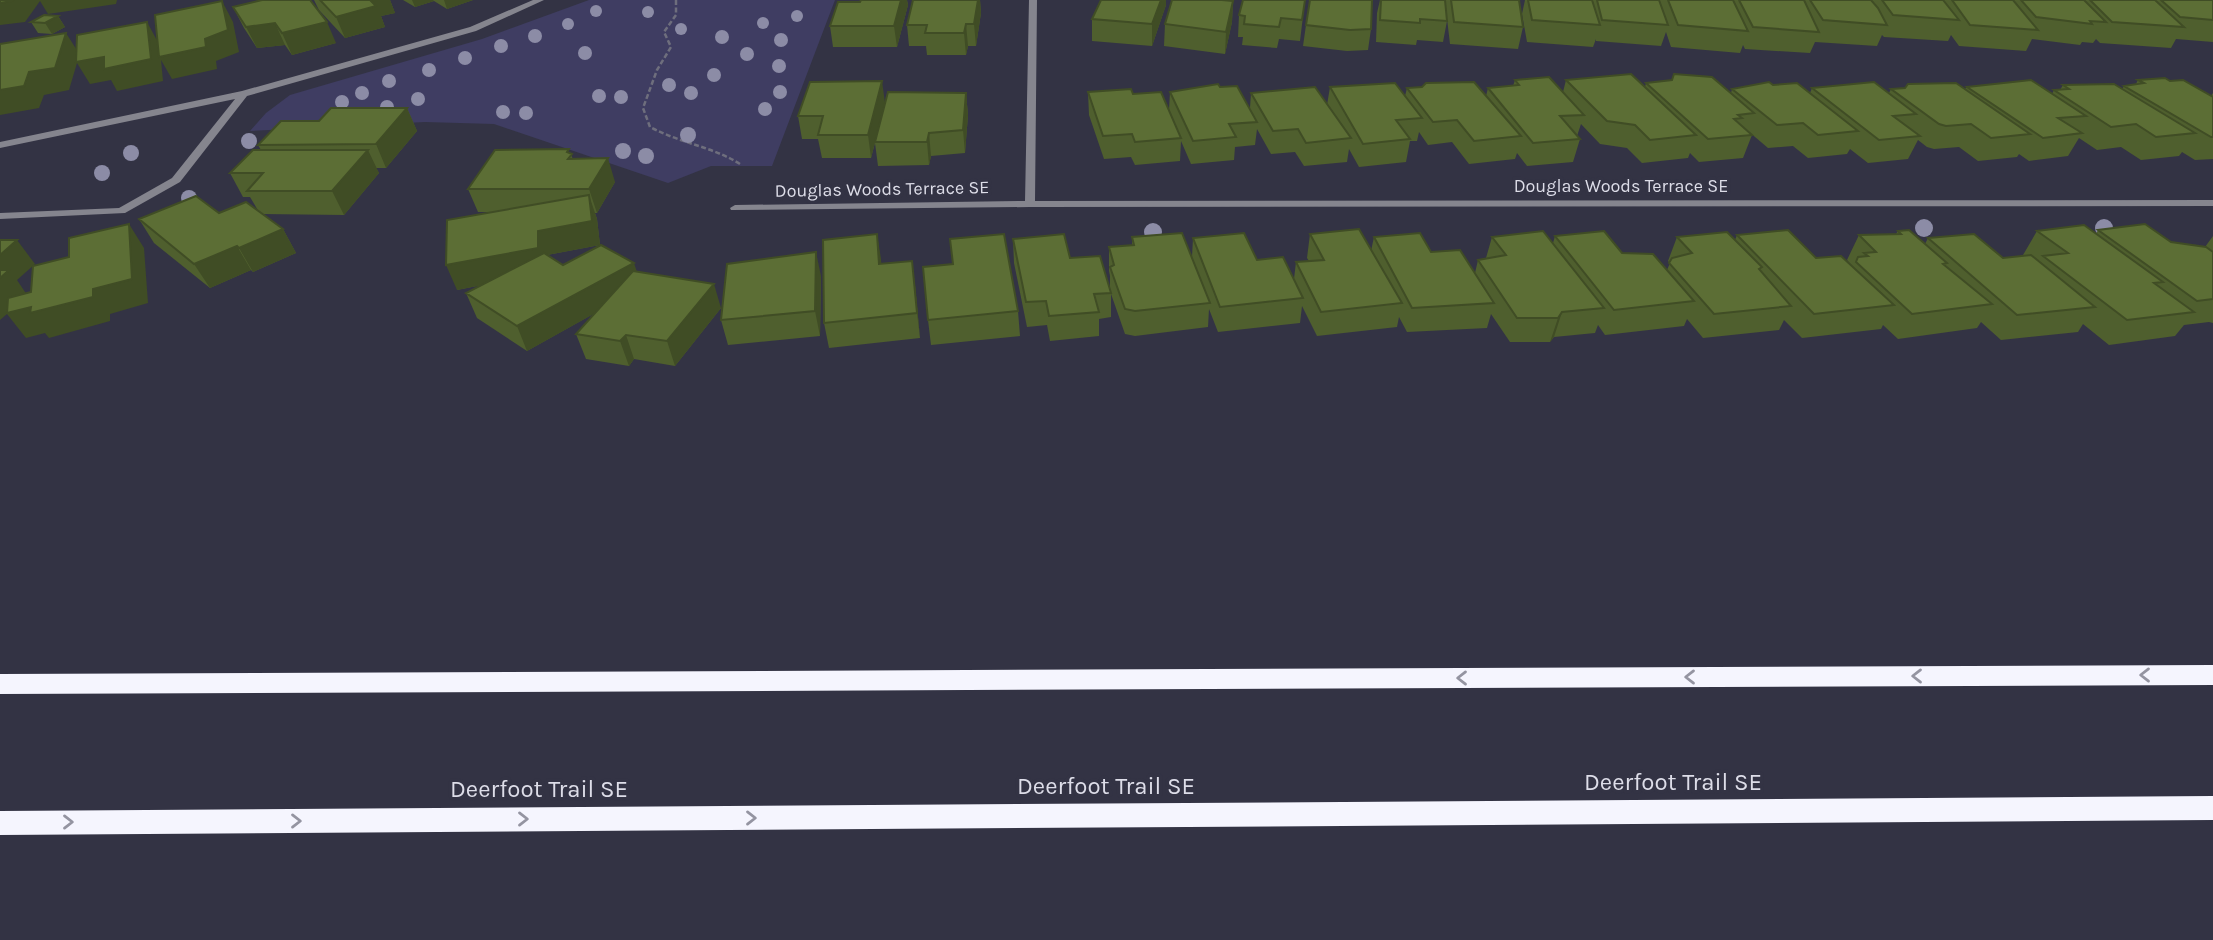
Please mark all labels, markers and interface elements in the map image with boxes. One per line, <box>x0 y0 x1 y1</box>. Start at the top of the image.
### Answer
street label: Douglas Woods Terrace SE <box>1514 175 1728 197</box>
street label: Douglas Woods Terrace SE <box>774 176 990 202</box>
one-way arrow <box>2139 667 2150 683</box>
one-way arrow <box>1912 668 1922 684</box>
one-way arrow <box>1684 669 1695 685</box>
one-way arrow <box>1457 670 1467 686</box>
street label: Deerfoot Trail SE <box>1584 768 1762 796</box>
street label: Deerfoot Trail SE <box>1017 772 1195 800</box>
street label: Deerfoot Trail SE <box>450 775 628 803</box>
one-way arrow <box>746 810 756 826</box>
one-way arrow <box>518 811 529 827</box>
one-way arrow <box>291 813 301 829</box>
one-way arrow <box>63 814 74 830</box>

